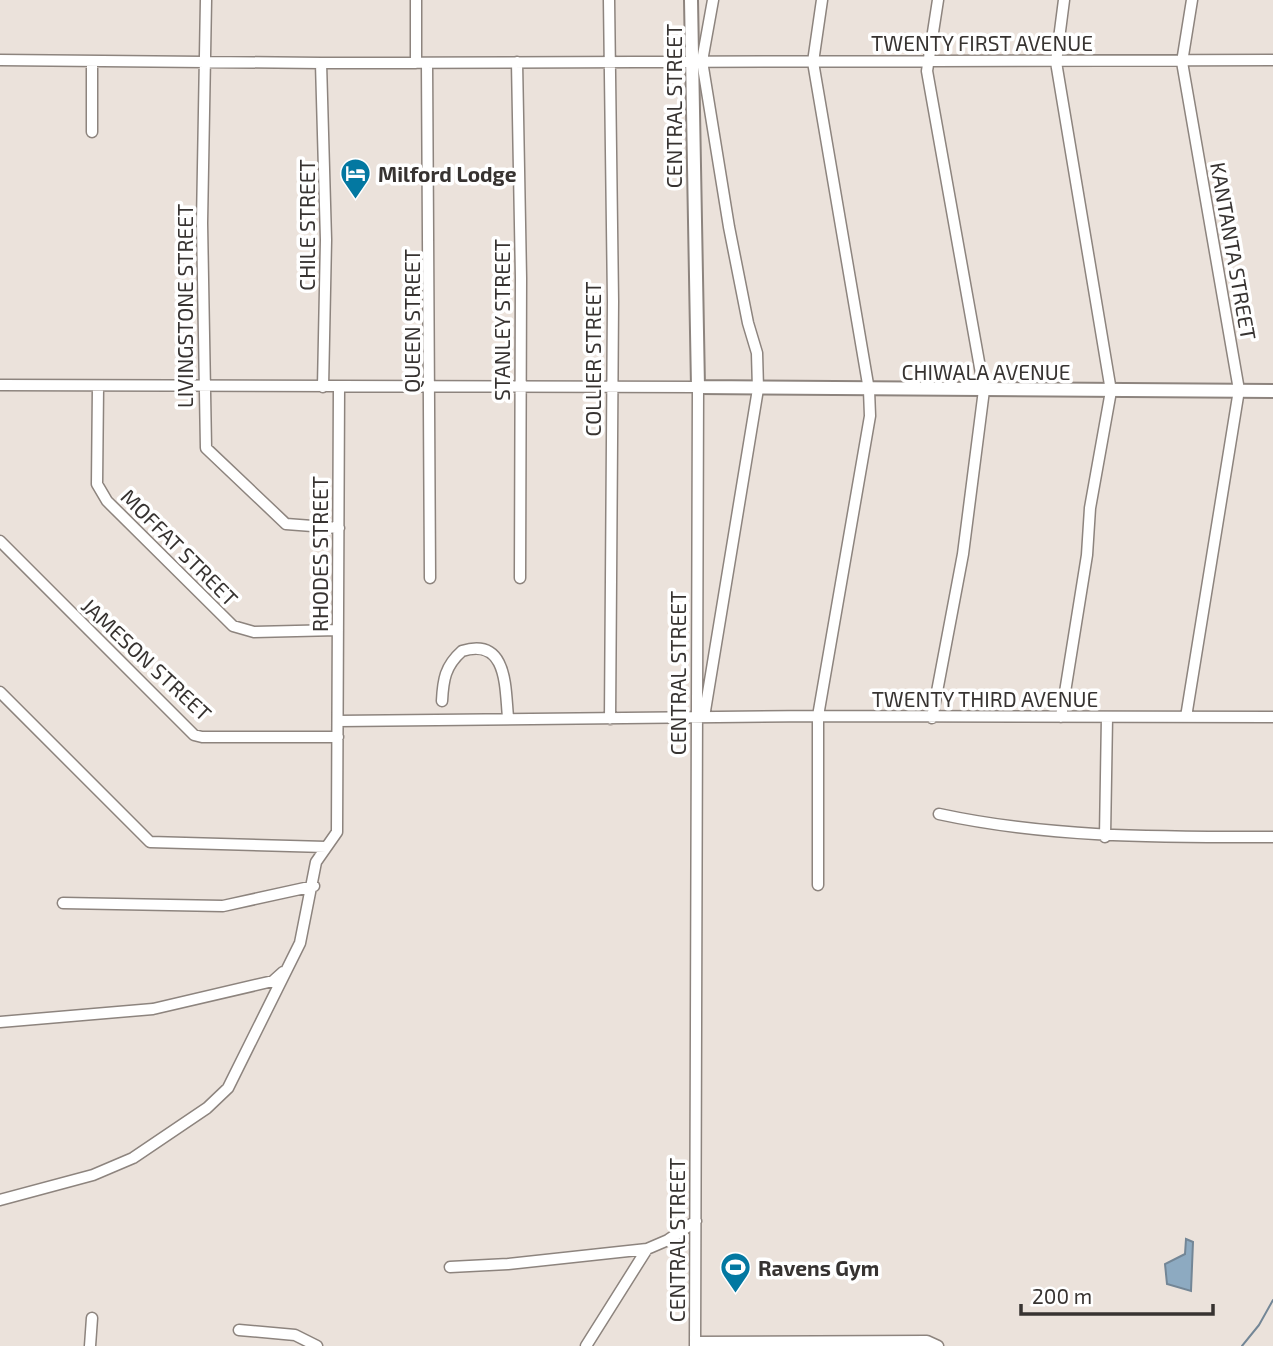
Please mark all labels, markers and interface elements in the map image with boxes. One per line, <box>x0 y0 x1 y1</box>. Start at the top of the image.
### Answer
street label: CENTRAL STREET <box>661 24 686 188</box>
street label: TWENTY FIRST AVENUE <box>871 30 1093 55</box>
hotel icon: Milford Lodge <box>338 156 372 200</box>
street label: CHILE STREET <box>294 159 319 291</box>
street label: KANTANTA STREET <box>1206 160 1262 342</box>
place label: Milford Lodge <box>378 161 517 186</box>
street label: LIVINGSTONE STREET <box>172 204 197 408</box>
street label: STANLEY STREET <box>489 239 514 401</box>
street label: QUEEN STREET <box>399 249 425 393</box>
street label: COLLIER STREET <box>580 282 605 436</box>
street label: CHIWALA AVENUE <box>902 359 1071 384</box>
street label: RHODES STREET <box>307 476 332 632</box>
street label: MOFFAT STREET <box>116 483 244 611</box>
street label: CENTRAL STREET <box>665 591 690 755</box>
street label: JAMESON STREET <box>77 592 217 726</box>
street label: TWENTY THIRD AVENUE <box>872 686 1098 711</box>
street label: CENTRAL STREET <box>664 1158 689 1322</box>
sports icon: Ravens Gym <box>718 1250 752 1294</box>
place label: Ravens Gym <box>758 1255 879 1281</box>
scale bar <box>1021 1272 1214 1316</box>
text: 200 m <box>1032 1283 1092 1308</box>

